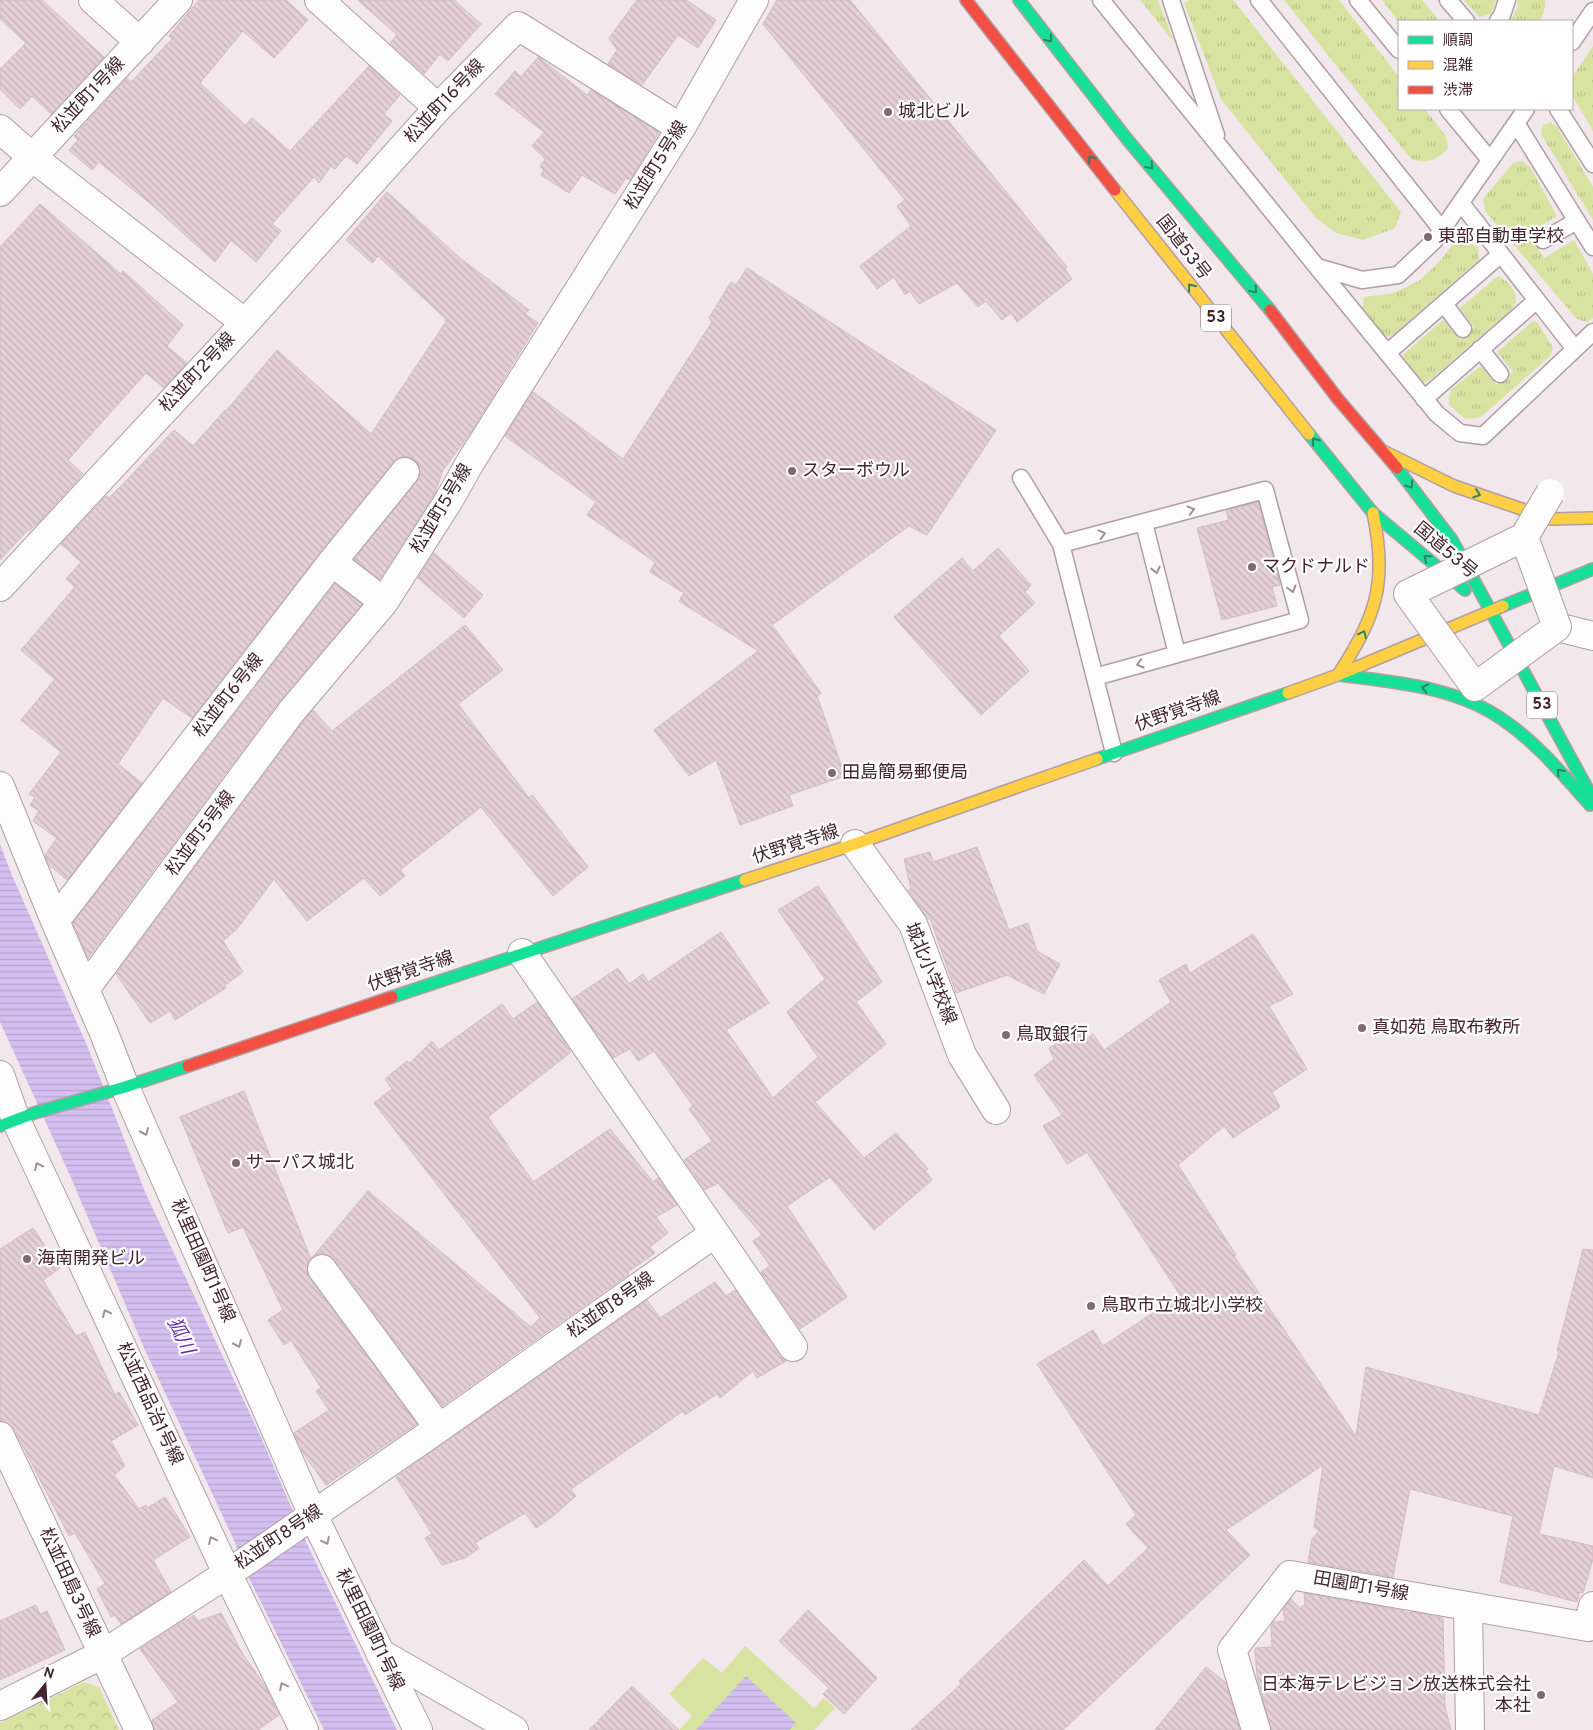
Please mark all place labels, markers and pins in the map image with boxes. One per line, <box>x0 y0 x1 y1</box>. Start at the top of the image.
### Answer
place label: 城北ビル <box>898 101 970 124</box>
marker: 城北ビル <box>882 106 894 118</box>
place label: 東部自動車学校 <box>1438 226 1564 249</box>
marker: 東部自動車学校 <box>1422 231 1434 243</box>
place label: スターボウル <box>802 460 910 483</box>
marker: スターボウル <box>786 465 798 477</box>
place label: マクドナルド <box>1262 556 1370 579</box>
marker: マクドナルド <box>1246 561 1258 573</box>
place label: 田島簡易郵便局 <box>842 762 968 785</box>
marker: 田島簡易郵便局 <box>826 767 838 779</box>
place label: 真如苑 鳥取布教所 <box>1372 1017 1520 1040</box>
marker: 真如苑 鳥取布教所 <box>1356 1022 1368 1034</box>
place label: 鳥取銀行 <box>1016 1024 1088 1047</box>
marker: 鳥取銀行 <box>1000 1029 1012 1041</box>
place label: サーパス城北 <box>246 1152 354 1175</box>
marker: サーパス城北 <box>230 1157 242 1169</box>
place label: 海南開発ビル <box>37 1248 145 1271</box>
marker: 海南開発ビル <box>21 1253 33 1265</box>
place label: 鳥取市立城北小学校 <box>1101 1295 1263 1318</box>
marker: 鳥取市立城北小学校 <box>1085 1300 1097 1312</box>
place label: 日本海テレビジョン放送株式会社 本社 <box>1261 1674 1531 1718</box>
marker: 日本海テレビジョン放送株式会社 本社 <box>1535 1689 1547 1701</box>

